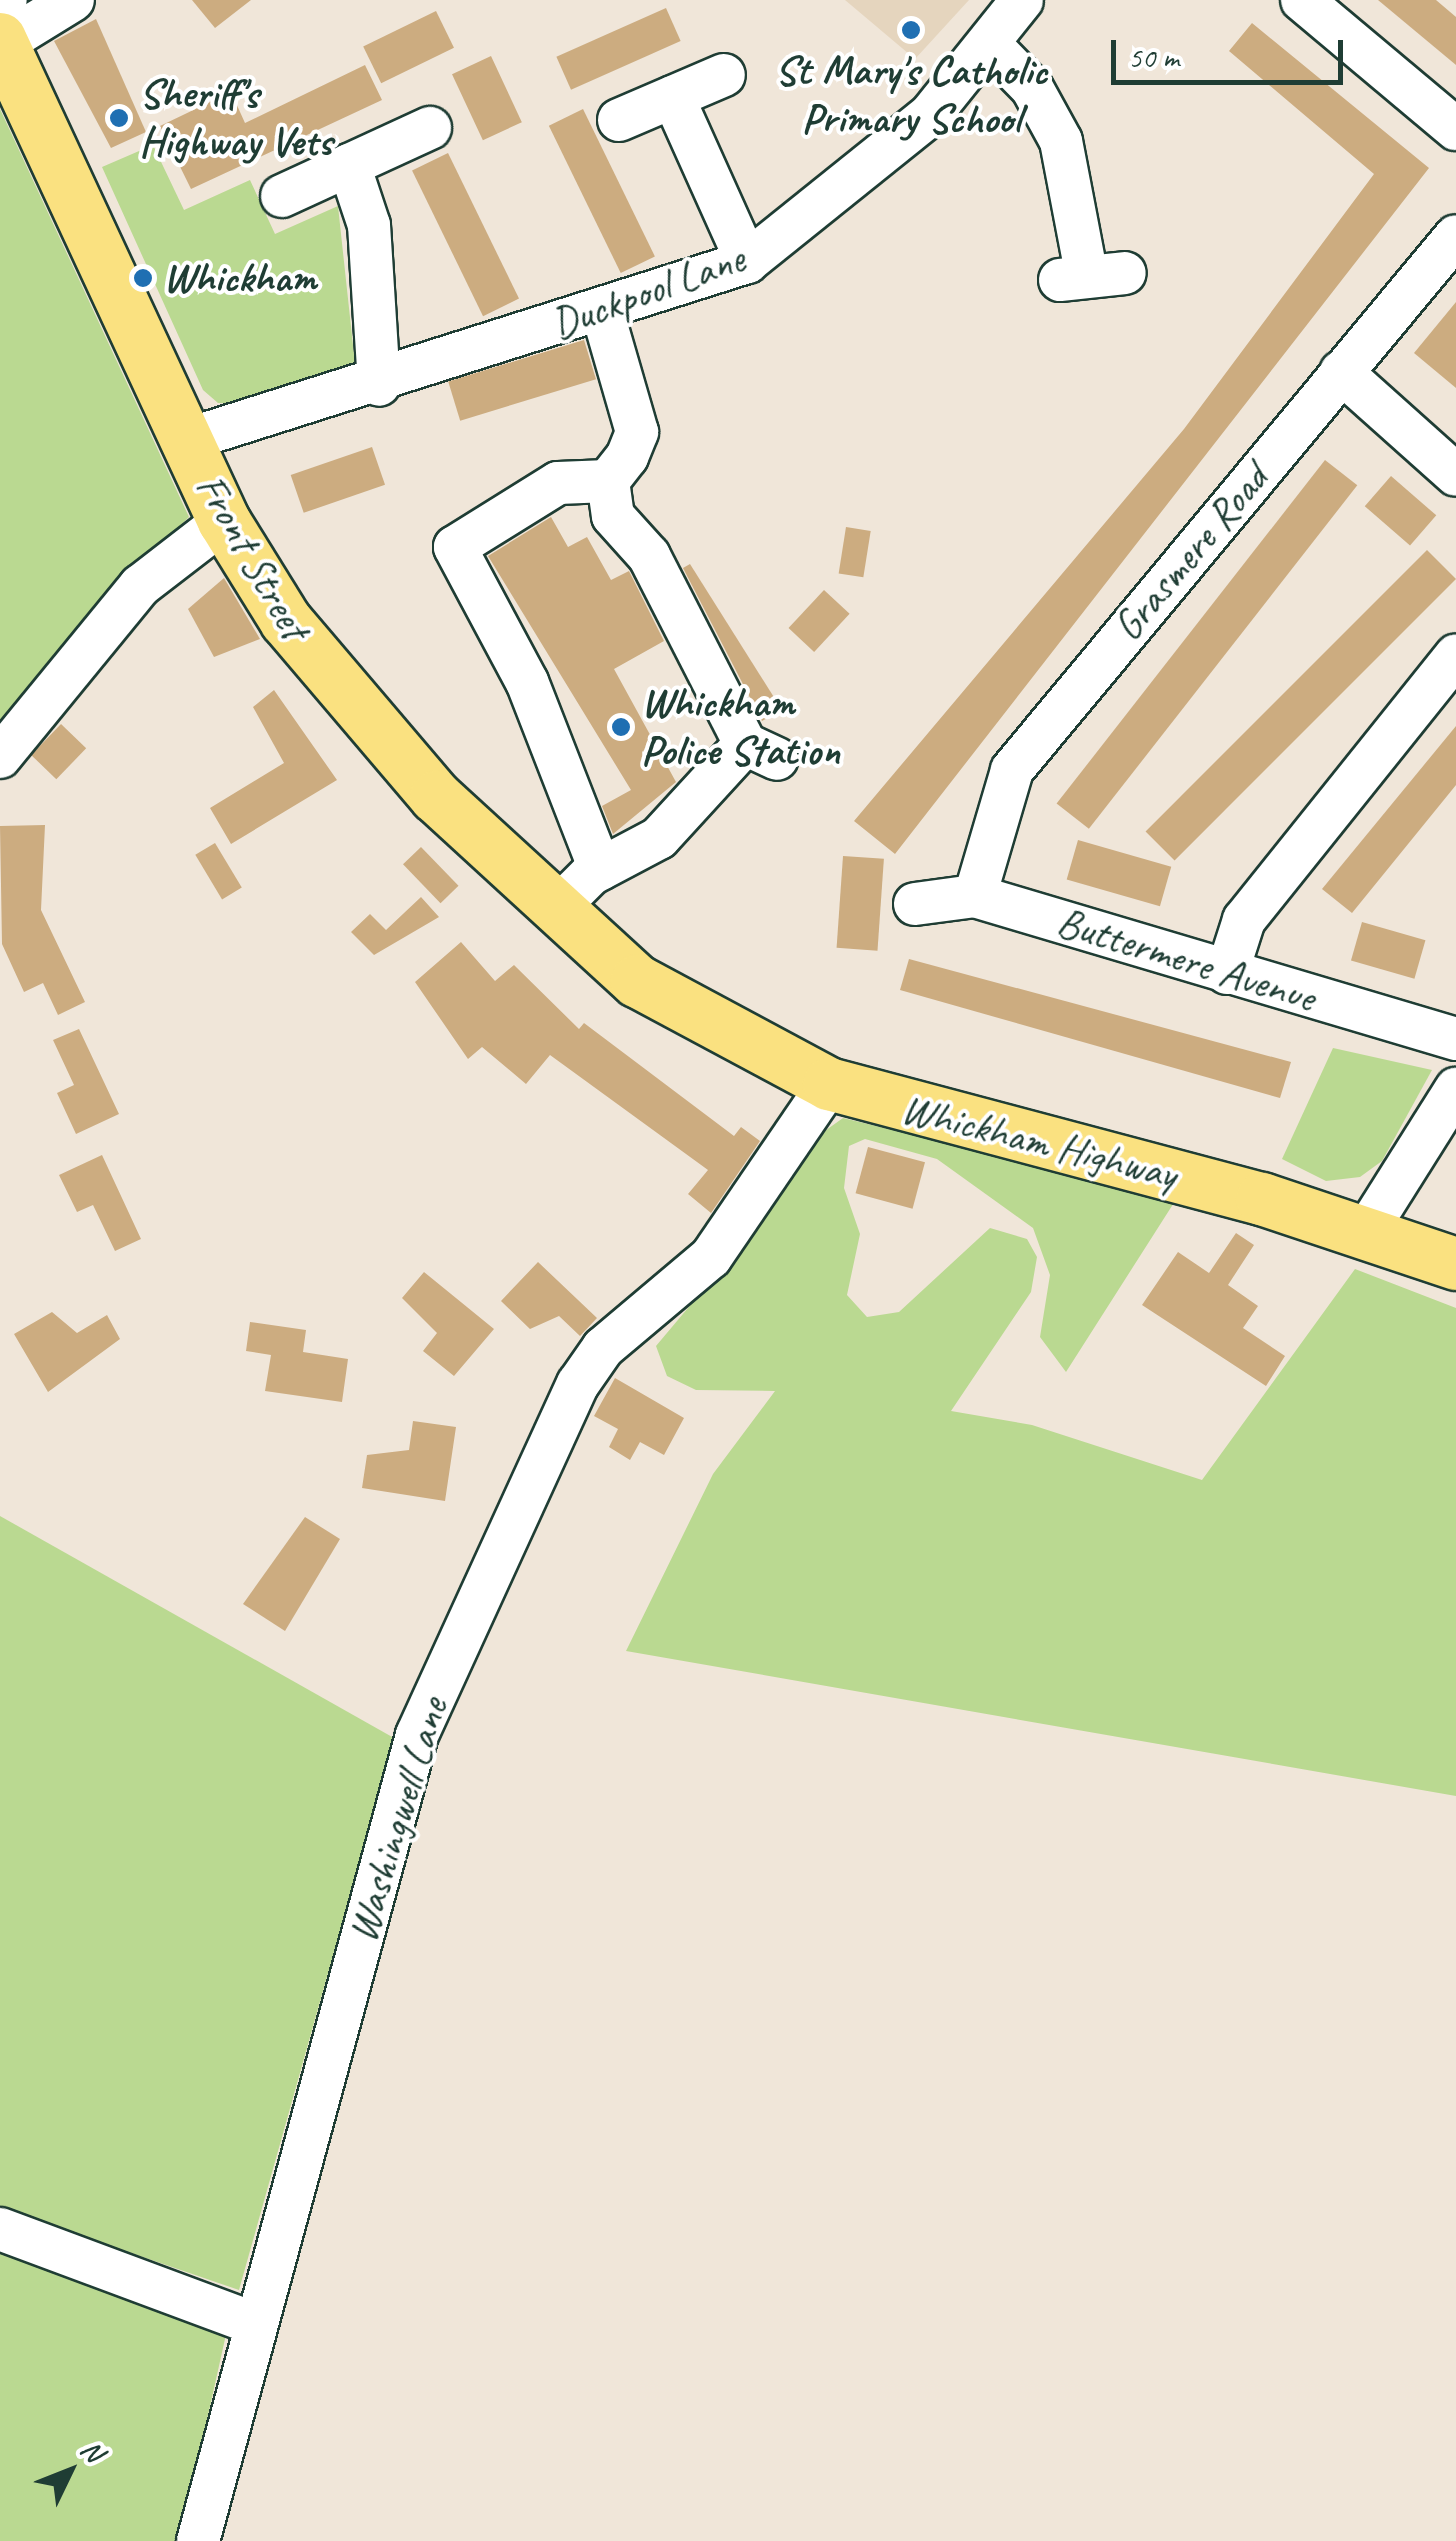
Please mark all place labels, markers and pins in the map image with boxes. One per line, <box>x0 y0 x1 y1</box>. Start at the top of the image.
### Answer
marker: St Mary's Catholic Primary School <box>900 19 922 41</box>
place label: St Mary's Catholic Primary School <box>775 46 1047 144</box>
place label: Sheriff's Highway Vets <box>139 69 332 168</box>
marker: Sheriff's Highway Vets <box>108 107 130 129</box>
place label: Whickham <box>163 253 316 303</box>
marker: Whickham <box>132 267 154 289</box>
place label: Whickham Police Station <box>641 678 840 776</box>
marker: Whickham Police Station <box>610 716 632 738</box>

